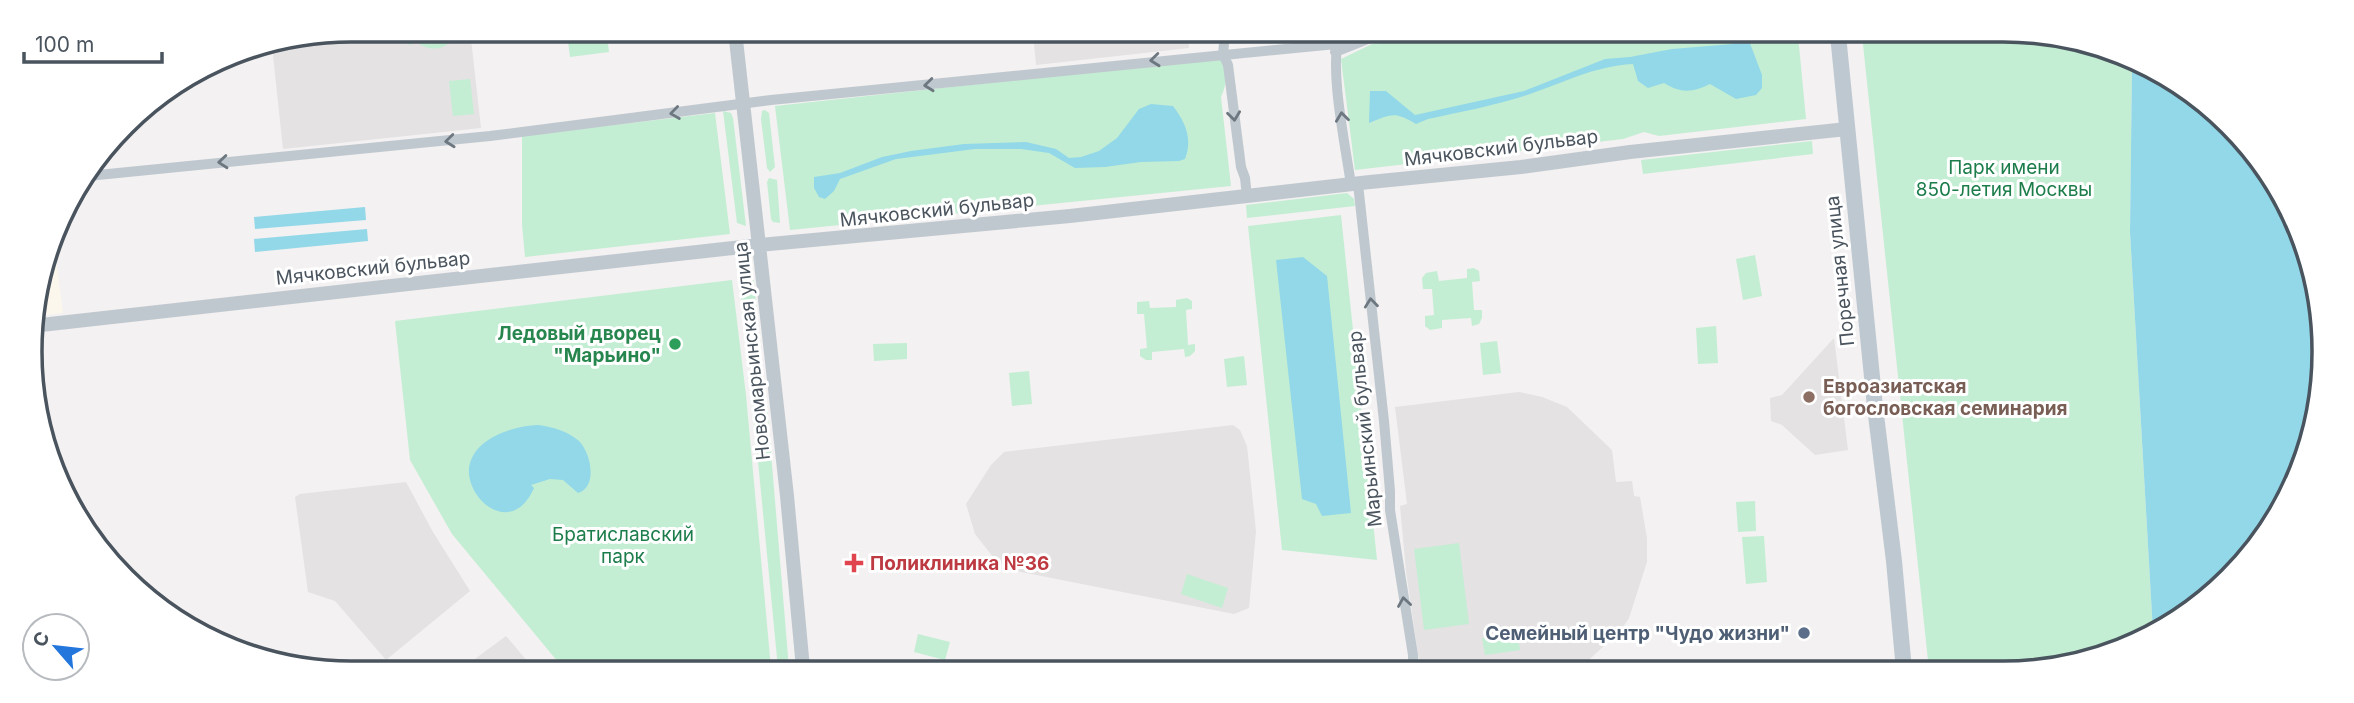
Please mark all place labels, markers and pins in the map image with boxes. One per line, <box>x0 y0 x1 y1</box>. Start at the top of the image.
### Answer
place label: Ледовый дворец "Марьино" <box>497 322 661 367</box>
marker: Ледовый дворец "Марьино" <box>667 336 683 352</box>
place label: Евроазиатская богословская семинария <box>1823 375 2067 420</box>
marker: Евроазиатская богословская семинария <box>1801 389 1817 405</box>
place label: Поликлиника №36 <box>870 552 1049 575</box>
marker: Поликлиника №36 <box>844 553 864 573</box>
place label: Семейный центр "Чудо жизни" <box>1485 622 1790 645</box>
marker: Семейный центр "Чудо жизни" <box>1796 625 1812 641</box>

